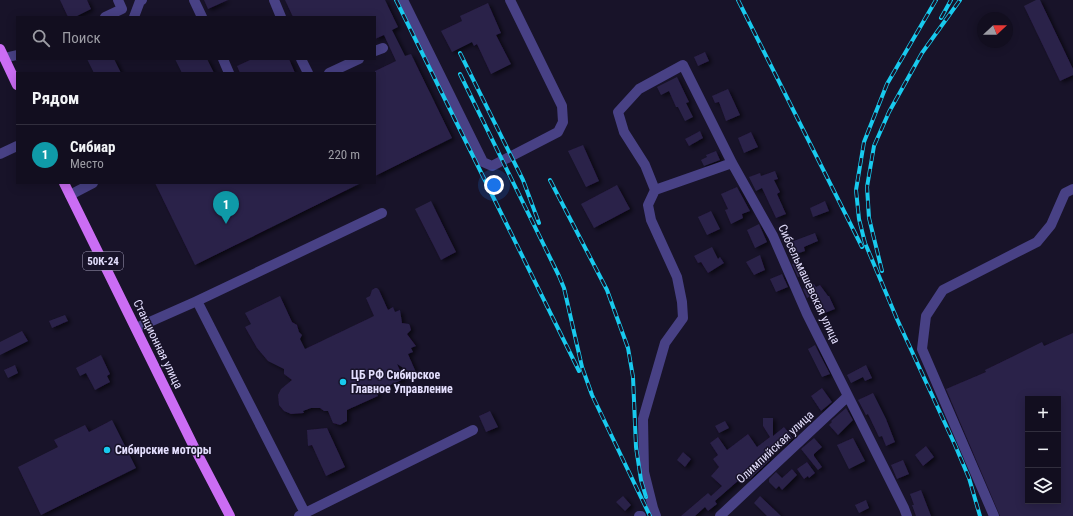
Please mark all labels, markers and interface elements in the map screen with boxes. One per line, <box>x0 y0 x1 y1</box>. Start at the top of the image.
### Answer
north arrow <box>977 12 1013 48</box>
search box <box>16 16 376 60</box>
icon: search <box>30 27 52 49</box>
text: Поиск <box>62 29 101 47</box>
text: Рядом <box>32 88 79 108</box>
text: Сибиар <box>70 138 115 156</box>
text: 1 <box>42 147 48 162</box>
text: 220 m <box>328 147 360 162</box>
text: Место <box>70 156 104 171</box>
your location <box>484 175 504 195</box>
pin: 1 <box>213 191 239 224</box>
street label: Сибсельмашевская улица <box>775 222 843 346</box>
road number: 50К-24 <box>83 252 123 270</box>
street label: Станционная улица <box>130 297 186 391</box>
place label: ЦБ РФ Сибирское Главное Управление <box>351 368 453 396</box>
marker: ЦБ РФ Сибирское Главное Управление <box>338 377 348 387</box>
map controls <box>1025 396 1061 504</box>
button: + <box>1025 396 1061 432</box>
street label: Олимпийская улица <box>734 408 817 486</box>
button: − <box>1025 432 1061 468</box>
place label: Сибирские моторы <box>115 443 212 457</box>
marker: Сибирские моторы <box>102 445 112 455</box>
button: layers <box>1025 468 1061 504</box>

